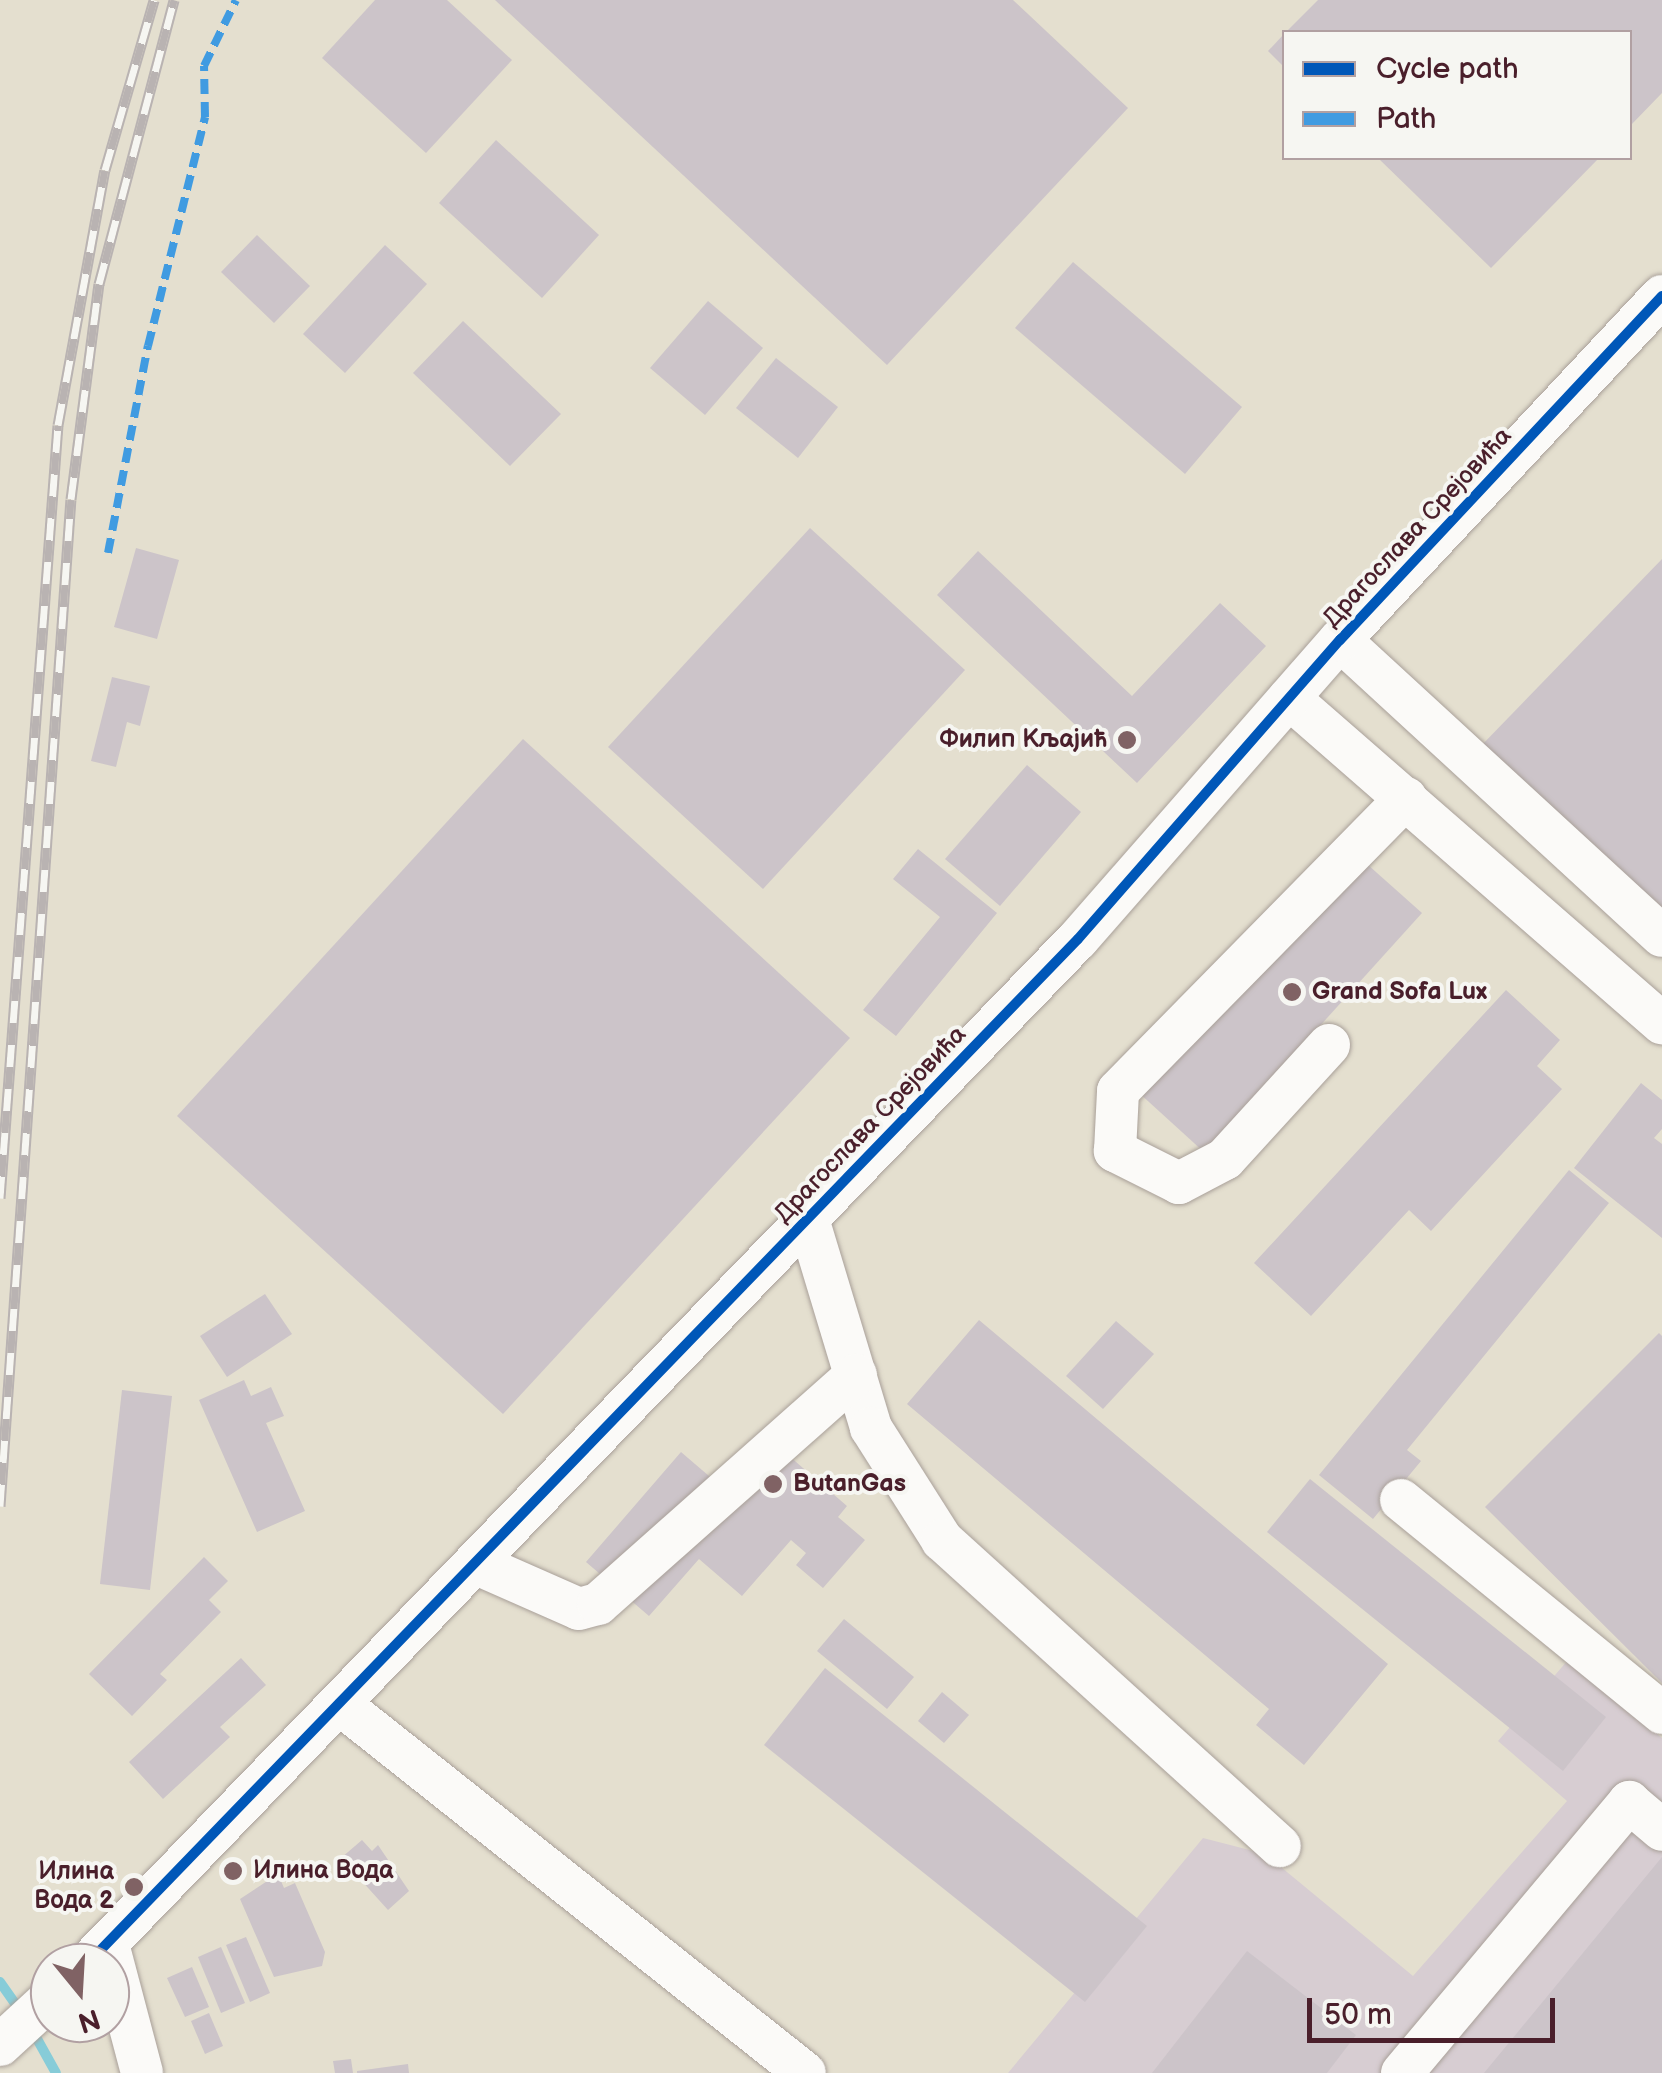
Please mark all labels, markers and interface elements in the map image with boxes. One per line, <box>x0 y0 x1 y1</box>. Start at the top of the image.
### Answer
legend <box>1282 30 1632 160</box>
text: Cycle path <box>1376 51 1519 87</box>
text: Path <box>1376 101 1436 137</box>
street label: Драгослава Срејовића <box>1317 422 1519 634</box>
place label: Филип Кљајић <box>940 725 1107 755</box>
marker: Филип Кљајић <box>1116 729 1138 751</box>
place label: Grand Sofa Lux <box>1312 977 1487 1007</box>
marker: Grand Sofa Lux <box>1281 981 1303 1003</box>
street label: Драгослава Срејовића <box>769 1020 973 1230</box>
place label: ButanGas <box>793 1469 906 1499</box>
marker: ButanGas <box>762 1473 784 1495</box>
place label: Илина Вода <box>253 1856 393 1886</box>
place label: Илина Вода 2 <box>34 1858 114 1917</box>
marker: Илина Вода <box>222 1860 244 1882</box>
marker: Илина Вода 2 <box>123 1876 145 1898</box>
north arrow <box>30 1943 130 2043</box>
scale bar <box>1312 1978 1560 2040</box>
text: 50 m <box>1324 1997 1392 2033</box>
text: N <box>74 2001 104 2039</box>

